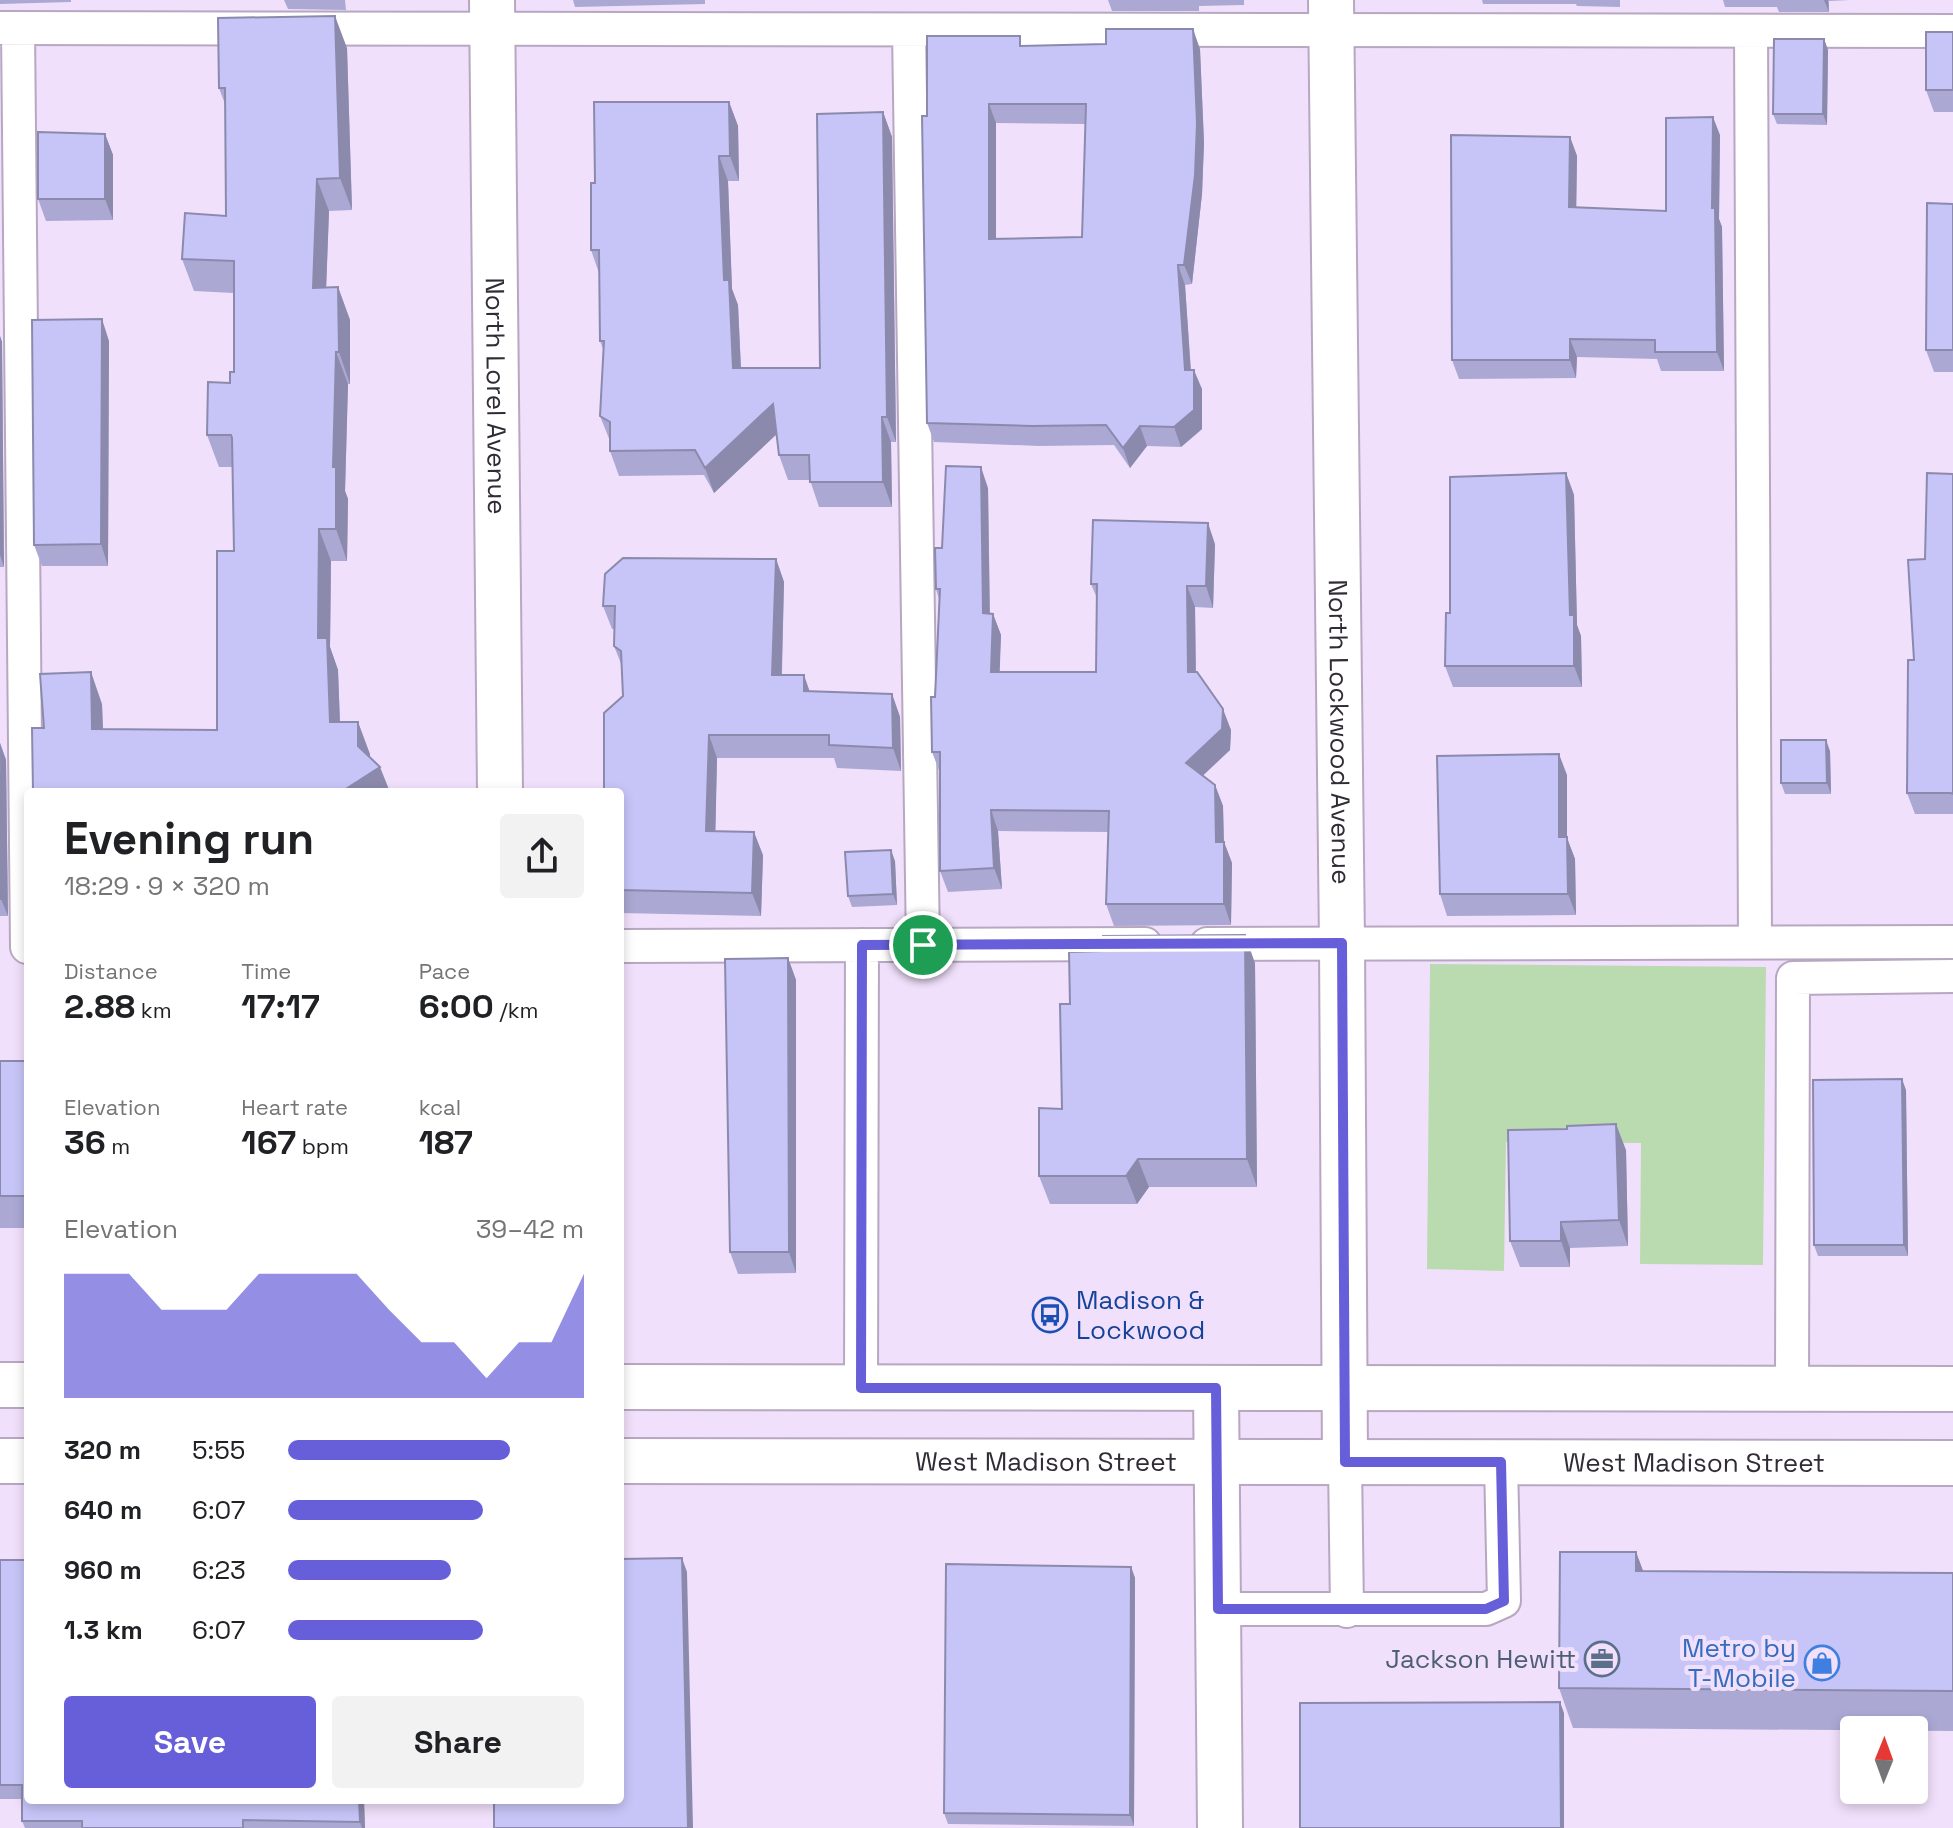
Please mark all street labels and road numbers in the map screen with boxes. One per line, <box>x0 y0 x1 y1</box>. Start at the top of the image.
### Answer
street label: North Lorel Avenue <box>478 277 514 515</box>
street label: North Lockwood Avenue <box>1321 579 1358 885</box>
street label: West Madison Street <box>915 1444 1177 1479</box>
street label: West Madison Street <box>1563 1445 1825 1480</box>

